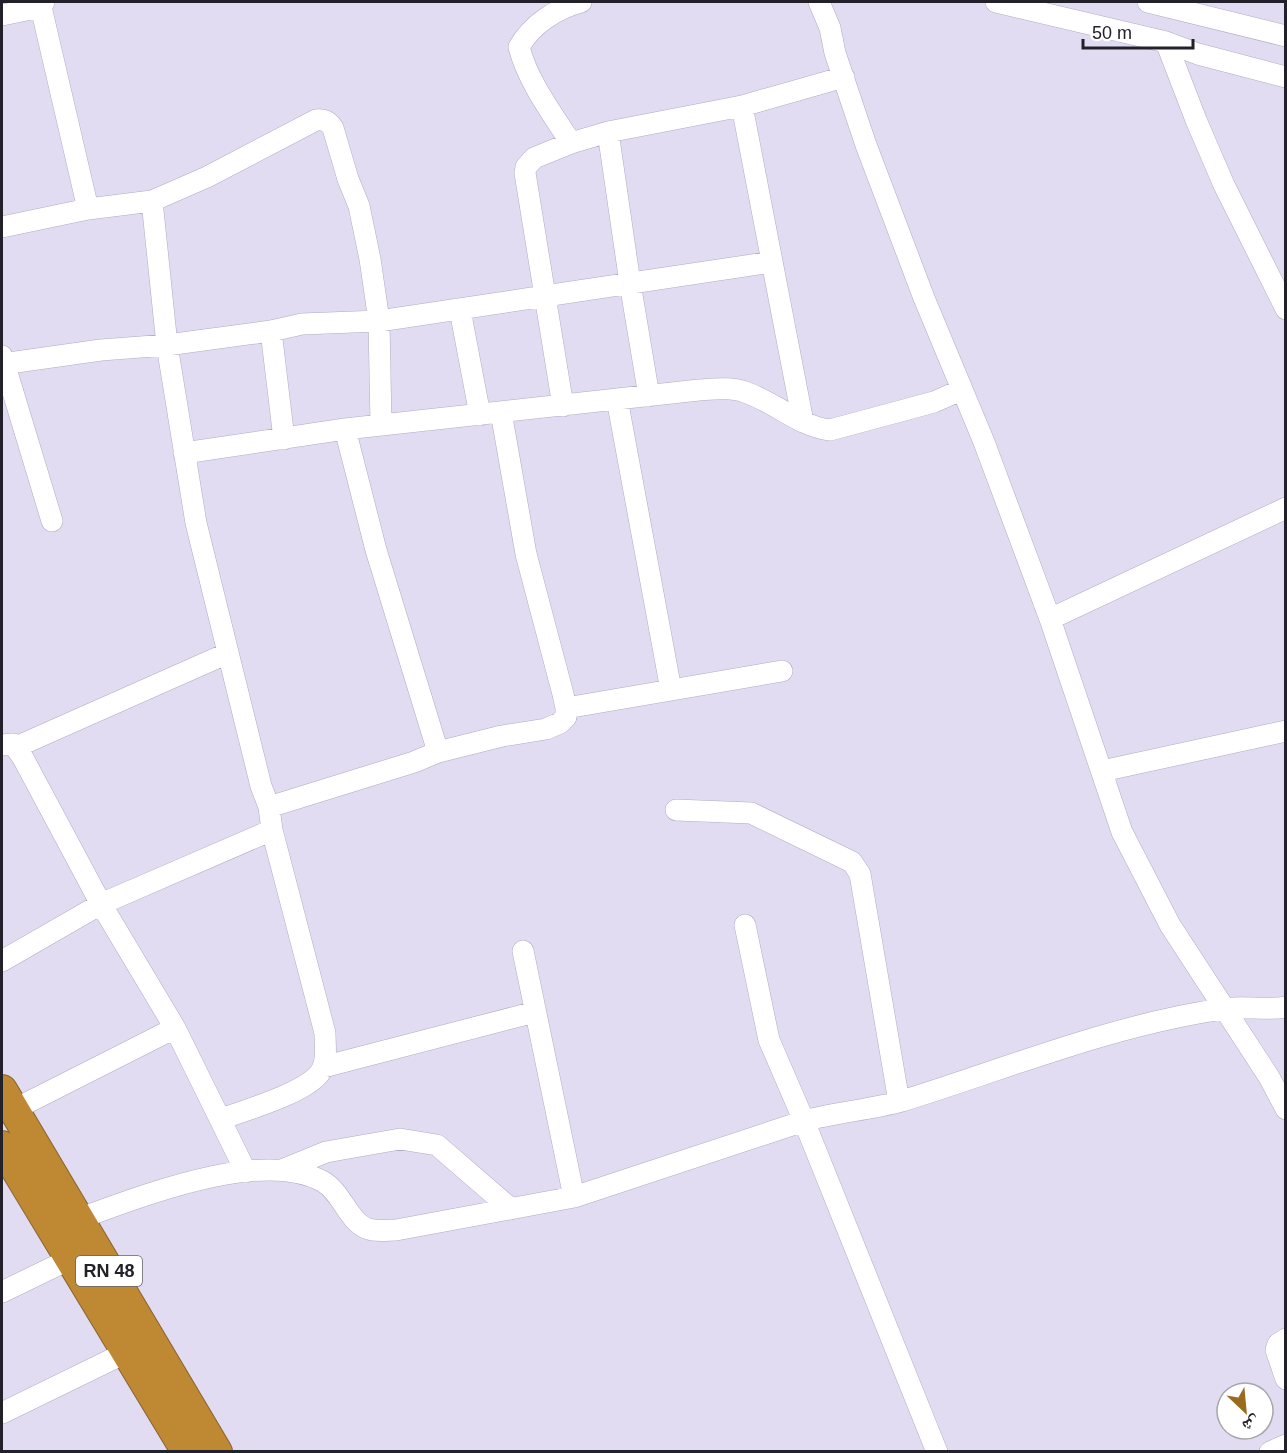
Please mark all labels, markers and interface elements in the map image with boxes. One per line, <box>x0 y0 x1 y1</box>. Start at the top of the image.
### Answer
scale bar <box>1083 12 1192 50</box>
text: 50 m <box>1092 23 1132 43</box>
road number: RN 48 <box>76 1256 142 1286</box>
north arrow <box>1215 1381 1275 1441</box>
text: ش <box>1240 1412 1263 1435</box>

